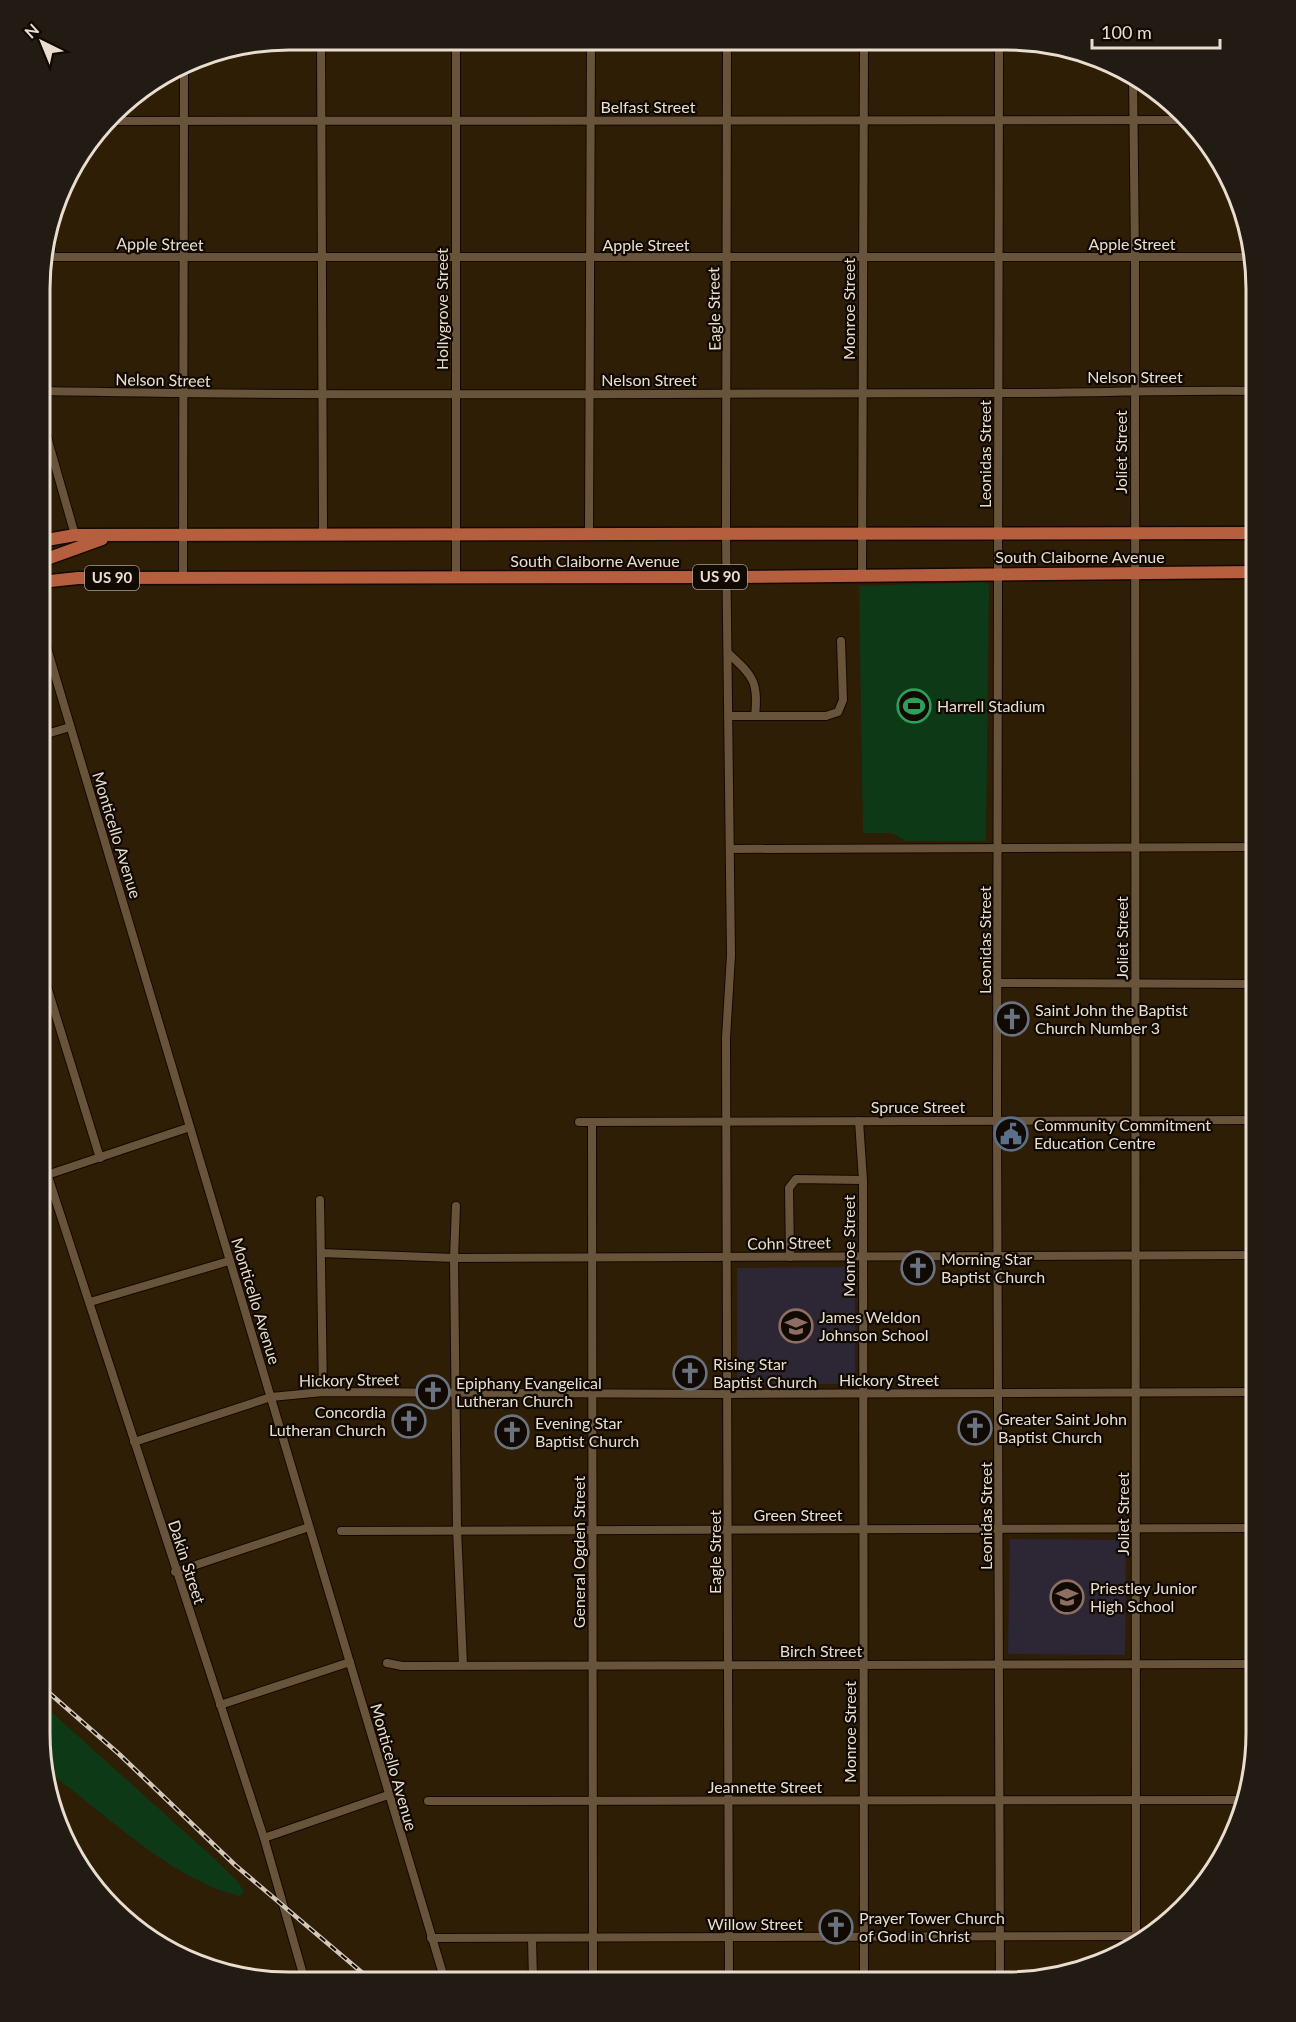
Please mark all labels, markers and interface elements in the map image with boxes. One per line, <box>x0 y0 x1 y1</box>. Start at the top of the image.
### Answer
north arrow <box>12 12 72 72</box>
scale bar <box>1092 12 1220 50</box>
text: N <box>20 20 42 42</box>
text: 100 m <box>1101 21 1152 43</box>
street label: Belfast Street <box>601 97 696 116</box>
street label: Apple Street <box>116 233 204 254</box>
street label: Apple Street <box>1088 234 1176 253</box>
street label: Apple Street <box>602 235 690 254</box>
street label: Hollygrove Street <box>432 248 451 370</box>
street label: Monroe Street <box>839 258 858 360</box>
street label: Eagle Street <box>703 267 724 351</box>
street label: Nelson Street <box>1087 367 1183 386</box>
street label: Nelson Street <box>115 369 211 390</box>
street label: Nelson Street <box>601 370 697 389</box>
street label: Leonidas Street <box>975 400 994 508</box>
street label: Joliet Street <box>1111 410 1130 494</box>
street label: South Claiborne Avenue <box>995 547 1165 566</box>
street label: South Claiborne Avenue <box>510 551 680 570</box>
road number: US 90 <box>693 565 747 589</box>
road number: US 90 <box>85 566 139 590</box>
sports icon: Harrell Stadium <box>896 688 932 724</box>
place label: Harrell Stadium <box>937 696 1045 715</box>
street label: Monticello Avenue <box>89 769 146 900</box>
street label: Leonidas Street <box>975 886 994 994</box>
street label: Joliet Street <box>1112 896 1131 980</box>
place label: Saint John the Baptist Church Number 3 <box>1035 1000 1188 1037</box>
church icon: Saint John the Baptist Church Number 3 <box>994 1001 1030 1037</box>
street label: Spruce Street <box>871 1097 965 1116</box>
place label: Community Commitment Education Centre <box>1034 1115 1211 1152</box>
public building icon: Community Commitment Education Centre <box>993 1116 1029 1152</box>
street label: Monroe Street <box>839 1195 858 1297</box>
street label: Cohn Street <box>747 1232 831 1253</box>
street label: Monticello Avenue <box>228 1235 285 1366</box>
place label: Morning Star Baptist Church <box>941 1249 1045 1286</box>
church icon: Morning Star Baptist Church <box>900 1250 936 1286</box>
place label: James Weldon Johnson School <box>819 1307 929 1344</box>
school or university icon: James Weldon Johnson School <box>778 1308 814 1344</box>
place label: Rising Star Baptist Church <box>713 1354 817 1391</box>
church icon: Rising Star Baptist Church <box>672 1355 708 1391</box>
street label: Hickory Street <box>299 1369 400 1390</box>
street label: Hickory Street <box>839 1370 939 1389</box>
place label: Epiphany Evangelical Lutheran Church <box>456 1373 602 1410</box>
church icon: Epiphany Evangelical Lutheran Church <box>415 1374 451 1410</box>
place label: Concordia Lutheran Church <box>269 1402 386 1439</box>
church icon: Concordia Lutheran Church <box>391 1403 427 1439</box>
place label: Greater Saint John Baptist Church <box>998 1409 1127 1446</box>
church icon: Greater Saint John Baptist Church <box>957 1410 993 1446</box>
place label: Evening Star Baptist Church <box>535 1413 639 1450</box>
church icon: Evening Star Baptist Church <box>494 1414 530 1450</box>
street label: Leonidas Street <box>976 1462 995 1570</box>
street label: Joliet Street <box>1113 1472 1132 1556</box>
street label: General Ogden Street <box>569 1476 588 1628</box>
street label: Green Street <box>753 1505 843 1524</box>
street label: Eagle Street <box>705 1510 724 1594</box>
street label: Dakin Street <box>165 1518 210 1606</box>
place label: Priestley Junior High School <box>1090 1578 1197 1615</box>
school or university icon: Priestley Junior High School <box>1049 1579 1085 1615</box>
street label: Birch Street <box>780 1641 862 1660</box>
street label: Monroe Street <box>840 1681 859 1783</box>
street label: Monticello Avenue <box>367 1701 422 1833</box>
street label: Jeannette Street <box>708 1777 823 1796</box>
place label: Prayer Tower Church of God in Christ <box>859 1908 1005 1945</box>
church icon: Prayer Tower Church of God in Christ <box>818 1909 854 1945</box>
street label: Willow Street <box>707 1914 803 1933</box>

